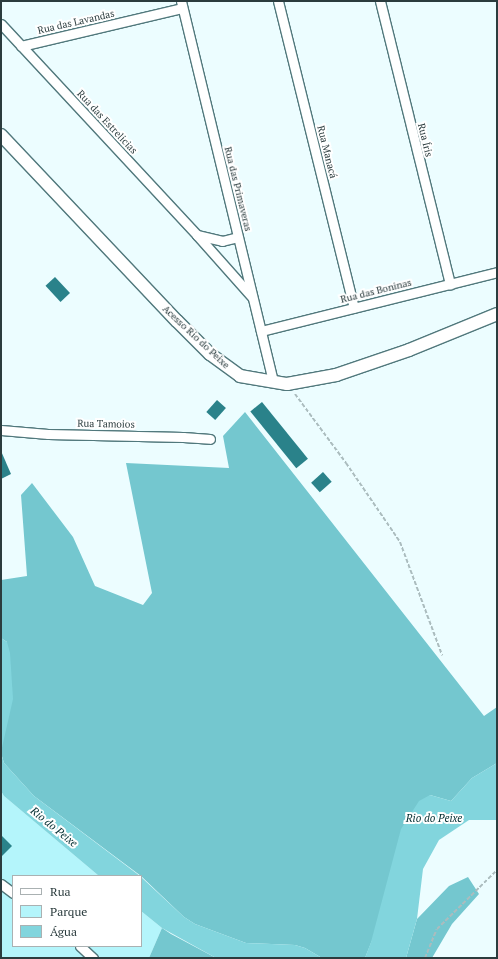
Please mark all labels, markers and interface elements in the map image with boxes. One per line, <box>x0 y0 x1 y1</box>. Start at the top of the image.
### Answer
street label: Rua das Lavandas <box>36 7 116 37</box>
street label: Rua das Estrelicias <box>74 88 140 156</box>
street label: Rua Íris <box>415 122 435 158</box>
street label: Rua Manacá <box>315 124 339 180</box>
street label: Rua das Primaveras <box>222 146 254 232</box>
street label: Rua das Boninas <box>339 276 413 306</box>
street label: Acesso Rio do Peixe <box>160 303 232 371</box>
street label: Rua Tamoios <box>77 417 135 431</box>
water label: Rio do Peixe <box>28 804 80 850</box>
water label: Rio do Peixe <box>406 811 462 825</box>
legend <box>12 875 142 947</box>
text: Rua <box>50 884 71 899</box>
text: Parque <box>50 904 87 919</box>
text: Água <box>50 924 77 939</box>

